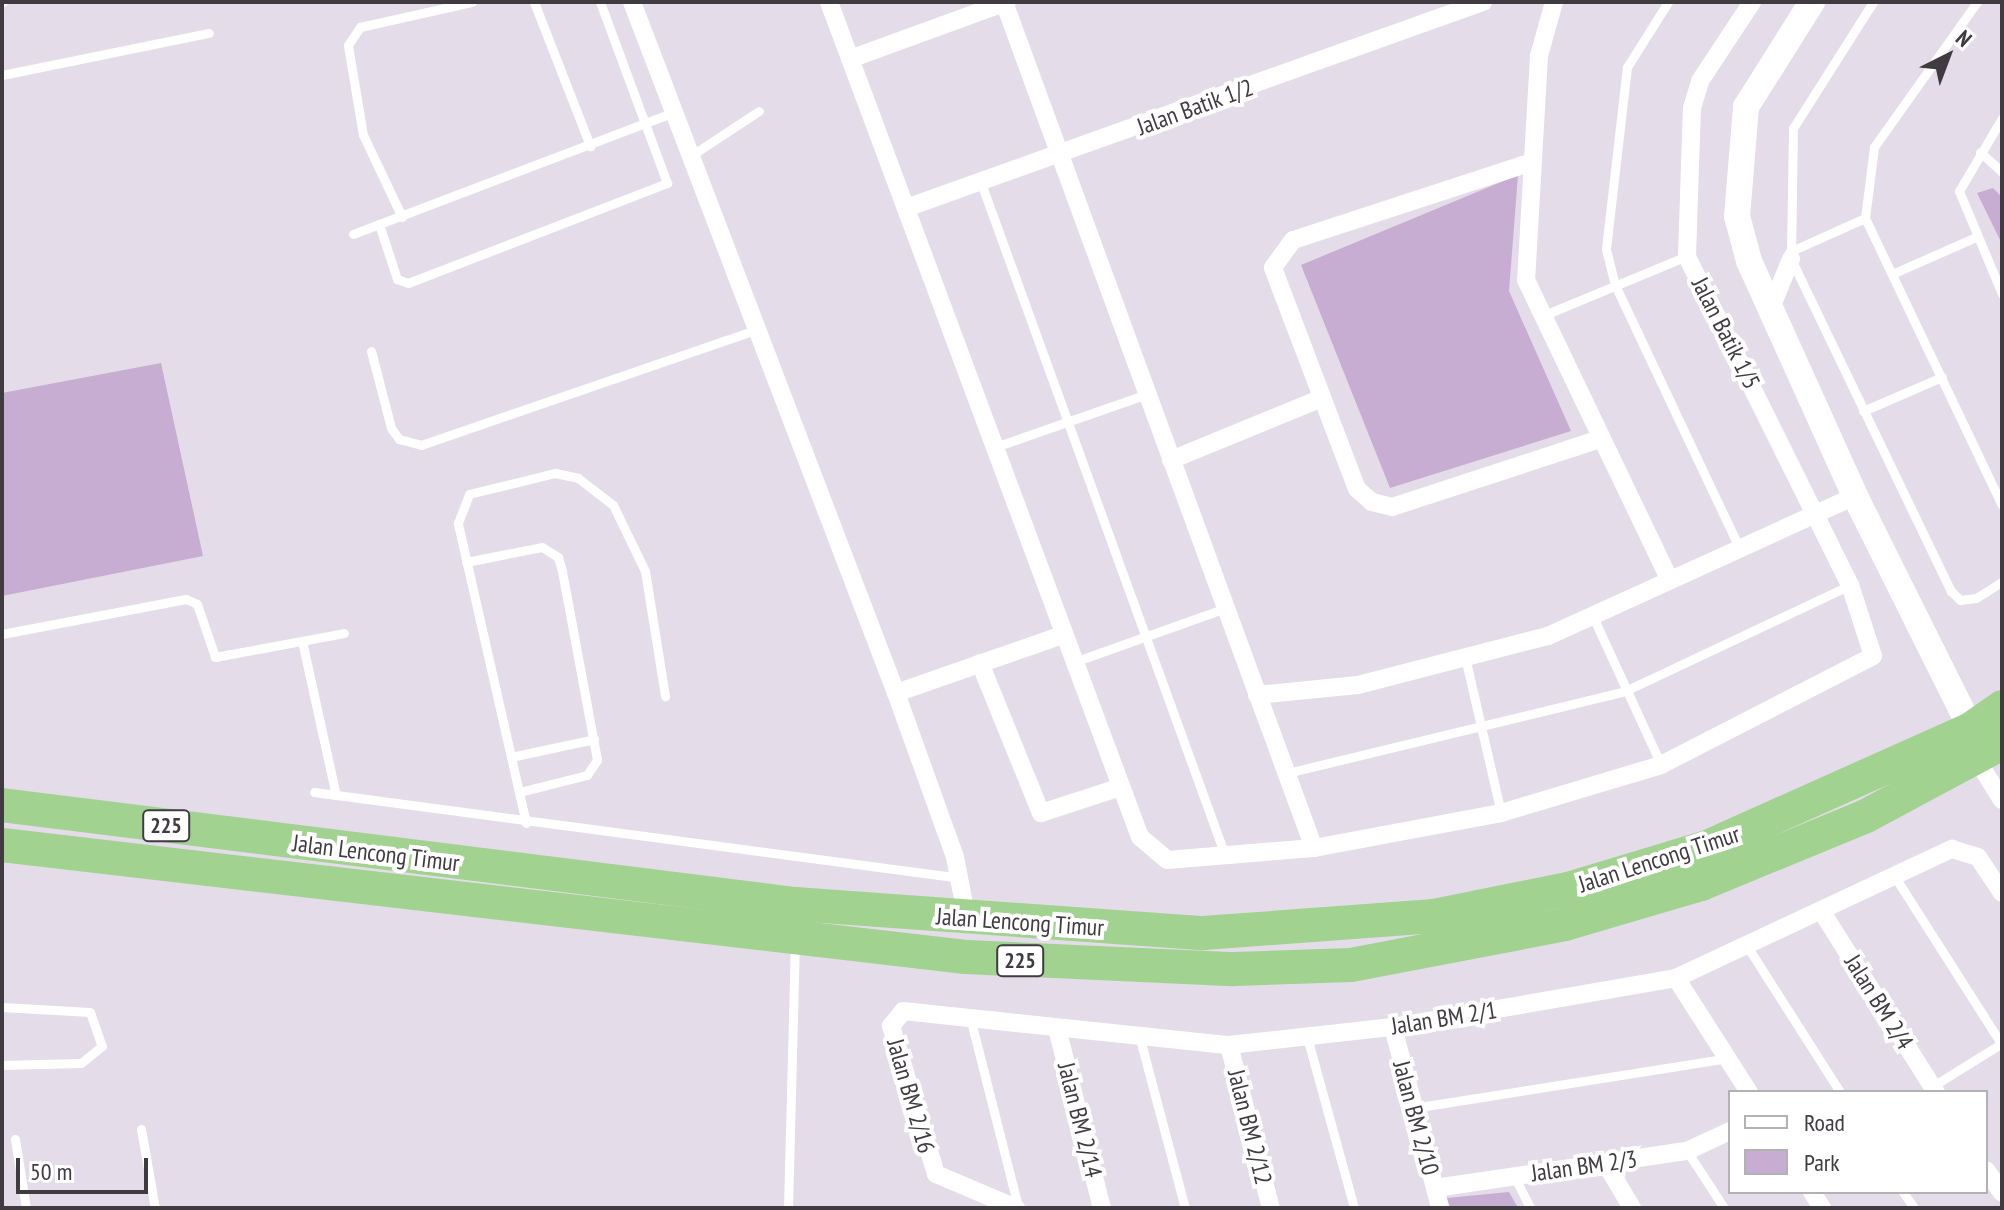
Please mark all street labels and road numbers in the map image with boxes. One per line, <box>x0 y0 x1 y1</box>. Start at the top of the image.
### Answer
street label: Jalan Batik 1/2 <box>1133 73 1257 141</box>
street label: Jalan Batik 1/5 <box>1685 272 1767 394</box>
road number: 225 <box>142 808 190 844</box>
street label: Jalan Lencong Timur <box>1574 819 1744 899</box>
street label: Jalan Lencong Timur <box>291 828 461 878</box>
street label: Jalan Lencong Timur <box>935 902 1105 942</box>
road number: 225 <box>996 943 1044 979</box>
street label: Jalan BM 2/4 <box>1839 949 1919 1055</box>
street label: Jalan BM 2/1 <box>1389 995 1499 1041</box>
street label: Jalan BM 2/16 <box>881 1036 941 1156</box>
street label: Jalan BM 2/10 <box>1387 1058 1445 1178</box>
street label: Jalan BM 2/14 <box>1052 1060 1108 1180</box>
street label: Jalan BM 2/12 <box>1222 1067 1278 1187</box>
street label: Jalan BM 2/3 <box>1529 1144 1639 1188</box>

